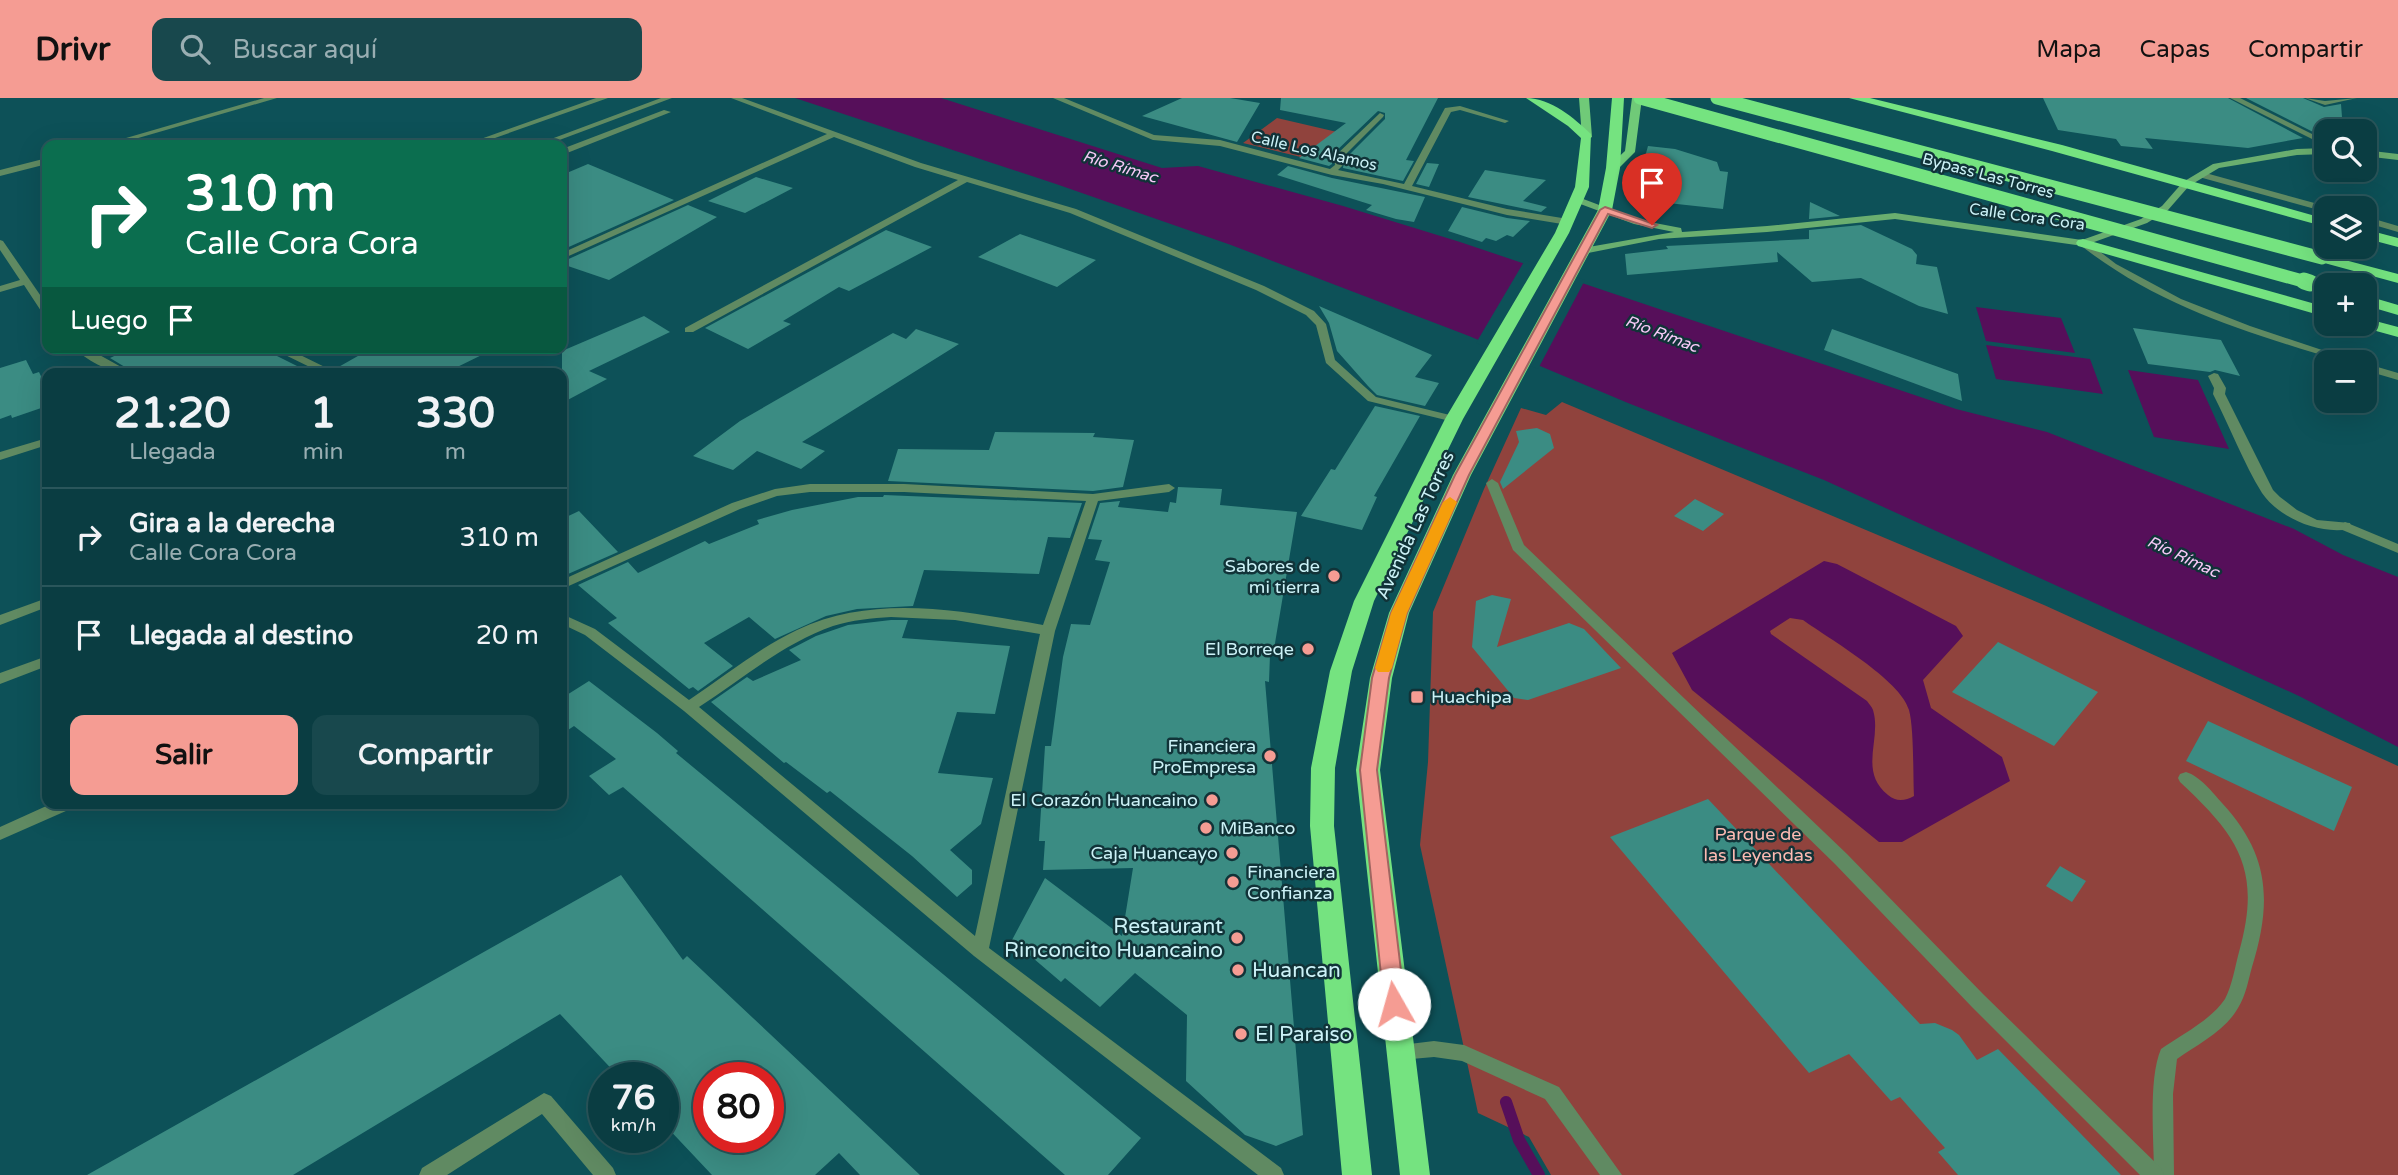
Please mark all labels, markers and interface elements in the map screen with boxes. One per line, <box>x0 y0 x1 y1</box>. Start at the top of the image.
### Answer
search box <box>152 18 642 81</box>
text: Drivr <box>35 30 110 69</box>
icon: search <box>176 30 214 68</box>
text: Buscar aquí <box>232 34 377 65</box>
text: Mapa <box>2036 35 2102 64</box>
text: Capas <box>2140 35 2210 64</box>
text: Compartir <box>2248 35 2363 64</box>
map controls <box>2314 119 2377 413</box>
button: search <box>2314 119 2377 182</box>
street label: Calle Los Alamos <box>1249 127 1379 175</box>
water label: Río Rímac <box>1080 146 1161 188</box>
street label: Bypass Las Torres <box>1920 149 2056 203</box>
pin <box>1622 153 1682 225</box>
icon: arrive <box>1633 164 1671 202</box>
text: 310 m <box>185 165 335 224</box>
icon: right <box>70 168 161 259</box>
button: layers <box>2314 196 2377 259</box>
street label: Calle Cora Cora <box>1968 199 2086 235</box>
text: Calle Cora Cora <box>185 225 419 263</box>
button: + <box>2314 273 2377 336</box>
icon: arrive <box>162 301 200 339</box>
text: Luego <box>70 305 148 336</box>
water label: Río Rímac <box>1623 311 1703 358</box>
button: − <box>2314 350 2377 413</box>
text: 21:20 <box>114 388 231 439</box>
text: 1 <box>310 388 336 439</box>
text: 330 <box>416 388 495 439</box>
text: Llegada <box>129 438 216 466</box>
text: min <box>303 438 344 466</box>
text: m <box>445 438 466 466</box>
street label: Avenida Las Torres <box>1371 447 1459 603</box>
text: Gira a la derecha <box>129 508 335 539</box>
icon: right <box>70 518 108 556</box>
text: 310 m <box>459 522 539 553</box>
water label: Río Rímac <box>2144 532 2223 583</box>
text: Calle Cora Cora <box>129 539 297 567</box>
place label: Sabores de mi tierra <box>1225 555 1320 598</box>
marker: Sabores de mi tierra <box>1326 568 1342 584</box>
icon: arrive <box>70 616 108 654</box>
text: Llegada al destino <box>129 620 353 651</box>
text: 20 m <box>476 620 539 651</box>
place label: El Borreqe <box>1205 638 1294 660</box>
marker: El Borreqe <box>1300 641 1316 657</box>
place label: Huachipa <box>1431 686 1512 708</box>
marker: Huachipa <box>1409 689 1425 705</box>
button: Salir <box>70 715 298 795</box>
button: Compartir <box>312 715 539 795</box>
place label: Financiera ProEmpresa <box>1152 735 1256 778</box>
marker: Financiera ProEmpresa <box>1262 748 1278 764</box>
place label: El Corazón Huancaino <box>1010 789 1198 811</box>
marker: El Corazón Huancaino <box>1204 792 1220 808</box>
place label: MiBanco <box>1220 817 1296 839</box>
marker: MiBanco <box>1198 820 1214 836</box>
park label: Parque de las Leyendas <box>1703 823 1813 866</box>
place label: Caja Huancayo <box>1091 842 1218 864</box>
marker: Caja Huancayo <box>1224 845 1240 861</box>
place label: Financiera Confianza <box>1247 861 1336 904</box>
marker: Financiera Confianza <box>1225 874 1241 890</box>
place label: Restaurant Rinconcito Huancaino <box>1004 914 1223 963</box>
marker: Restaurant Rinconcito Huancaino <box>1229 930 1245 946</box>
place label: Huancan <box>1252 958 1341 983</box>
marker: Huancan <box>1230 962 1246 978</box>
position arrow <box>1357 967 1431 1041</box>
place label: El Paraiso <box>1255 1022 1352 1047</box>
marker: El Paraiso <box>1233 1026 1249 1042</box>
speed limit sign: 80 <box>693 1062 784 1153</box>
text: 76 <box>612 1077 655 1119</box>
text: km/h <box>611 1114 656 1136</box>

